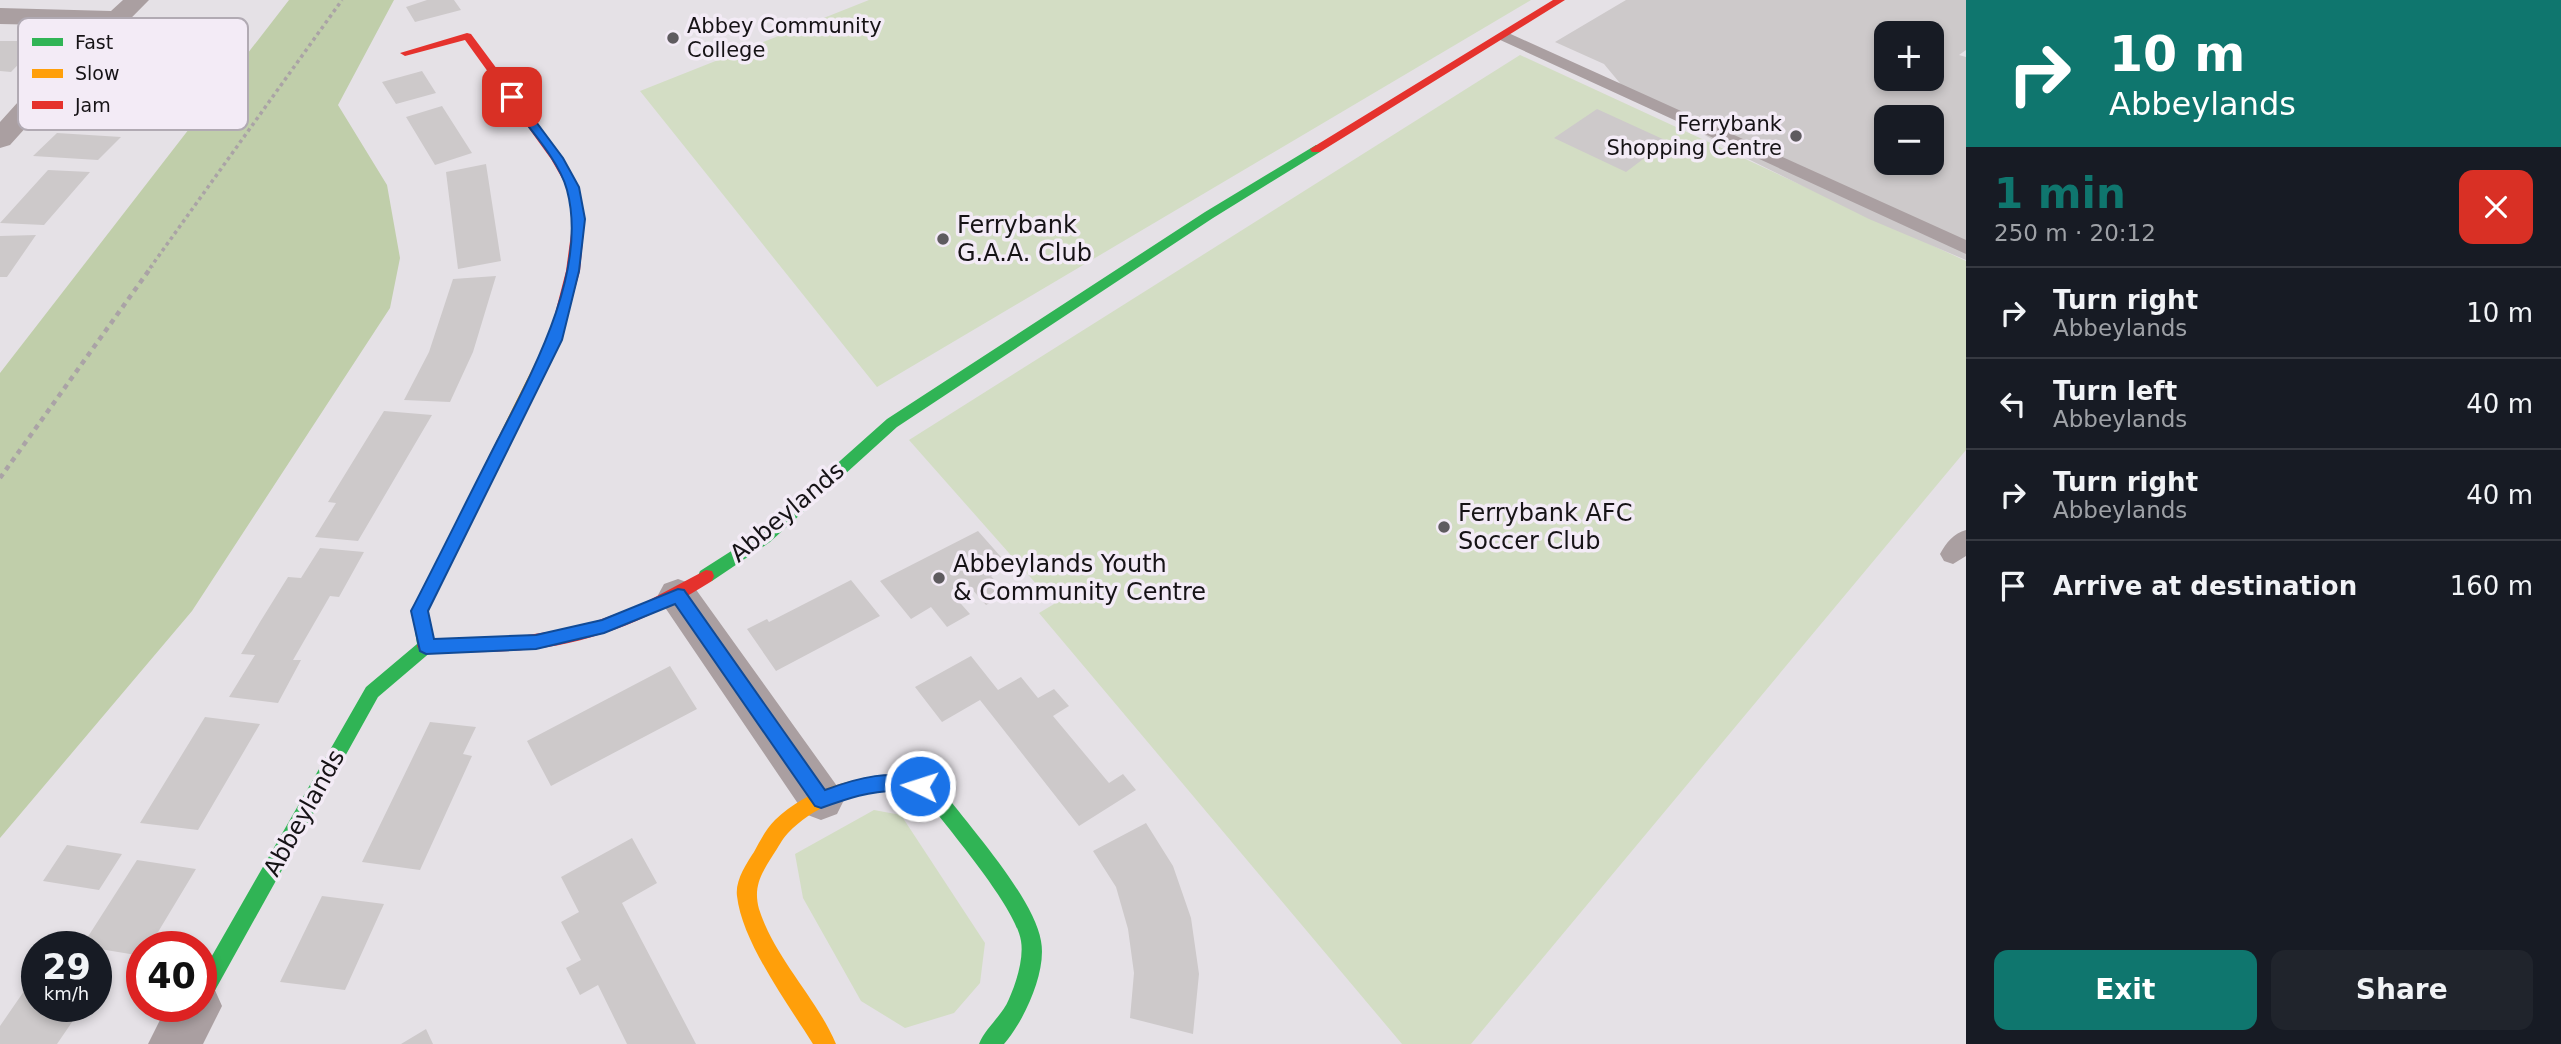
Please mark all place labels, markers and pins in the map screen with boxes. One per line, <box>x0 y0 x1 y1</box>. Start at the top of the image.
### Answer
place label: Abbey Community College <box>687 14 882 62</box>
marker: Abbey Community College <box>665 30 681 46</box>
pin <box>482 67 542 127</box>
place label: Ferrybank Shopping Centre <box>1606 112 1783 160</box>
marker: Ferrybank Shopping Centre <box>1788 128 1804 144</box>
place label: Ferrybank G.A.A. Club <box>957 211 1092 267</box>
marker: Ferrybank G.A.A. Club <box>935 231 951 247</box>
place label: Ferrybank AFC Soccer Club <box>1458 499 1632 555</box>
marker: Ferrybank AFC Soccer Club <box>1436 519 1452 535</box>
place label: Abbeylands Youth & Community Centre <box>953 550 1206 606</box>
marker: Abbeylands Youth & Community Centre <box>931 570 947 586</box>

